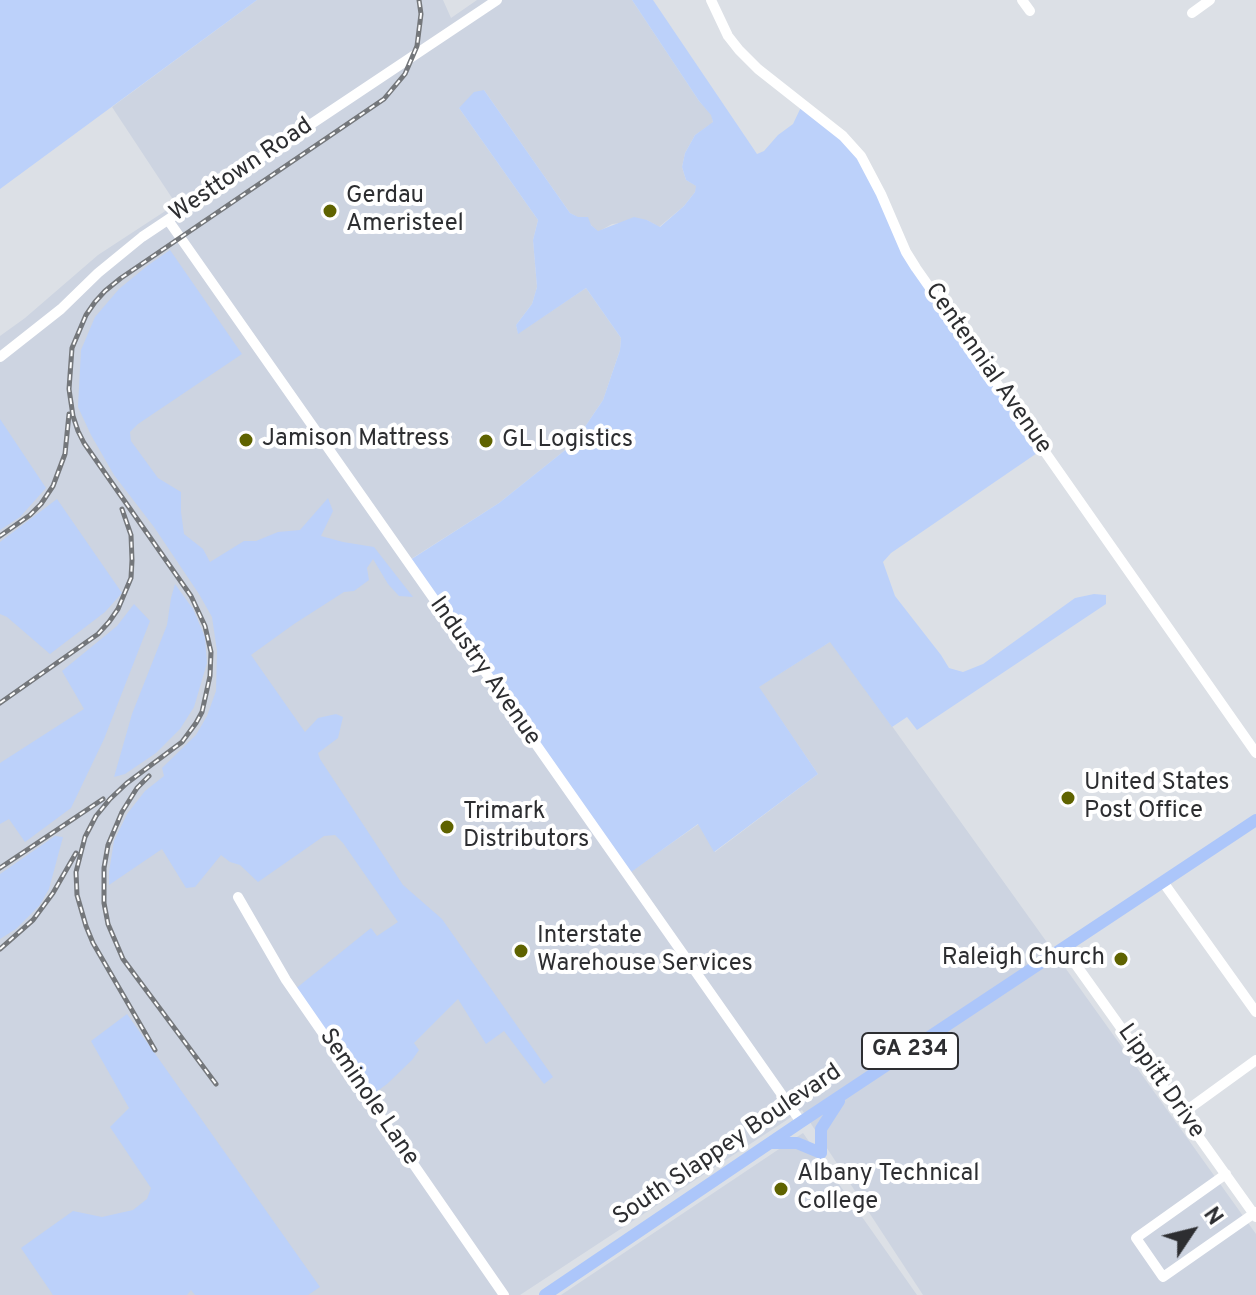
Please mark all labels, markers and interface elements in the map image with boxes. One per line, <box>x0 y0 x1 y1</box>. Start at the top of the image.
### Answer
street label: Westtown Road <box>165 113 319 229</box>
place label: Gerdau Ameristeel <box>346 183 464 239</box>
marker: Gerdau Ameristeel <box>321 202 339 220</box>
street label: Centennial Avenue <box>917 278 1057 460</box>
place label: Jamison Mattress <box>262 426 449 454</box>
place label: GL Logistics <box>502 427 633 455</box>
marker: Jamison Mattress <box>237 431 255 449</box>
marker: GL Logistics <box>477 432 495 450</box>
street label: Industry Avenue <box>422 592 546 752</box>
place label: United States Post Office <box>1084 770 1229 826</box>
marker: United States Post Office <box>1059 789 1077 807</box>
place label: Trimark Distributors <box>463 799 589 855</box>
marker: Trimark Distributors <box>438 818 456 836</box>
place label: Interstate Warehouse Services <box>537 923 753 979</box>
marker: Interstate Warehouse Services <box>512 942 530 960</box>
place label: Raleigh Church <box>942 945 1105 973</box>
marker: Raleigh Church <box>1112 950 1130 968</box>
street label: Lippitt Drive <box>1110 1019 1210 1145</box>
street label: Seminole Lane <box>312 1024 424 1172</box>
road number: GA 234 <box>862 1033 958 1069</box>
street label: South Slappey Boulevard <box>608 1059 848 1233</box>
place label: Albany Technical College <box>797 1161 979 1217</box>
marker: Albany Technical College <box>772 1180 790 1198</box>
north arrow <box>1152 1191 1232 1271</box>
text: N <box>1196 1203 1228 1231</box>

